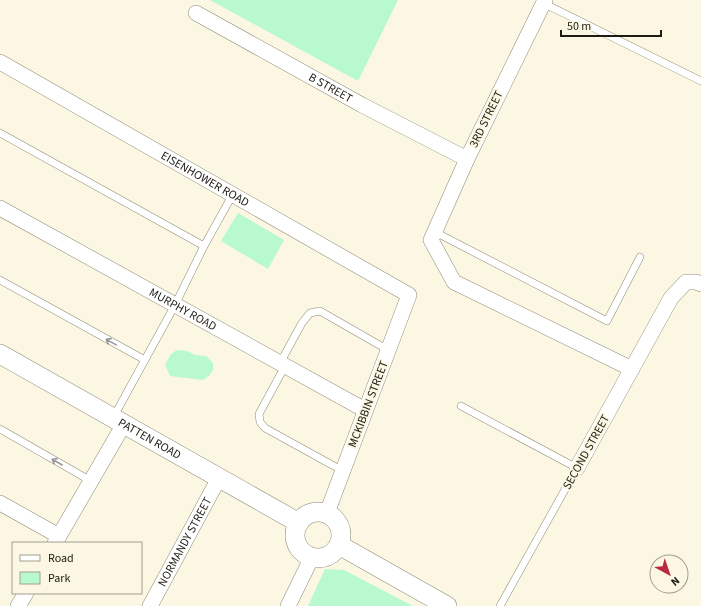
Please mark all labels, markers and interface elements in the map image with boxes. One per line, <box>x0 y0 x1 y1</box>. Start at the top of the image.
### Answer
scale bar <box>561 12 661 38</box>
text: 50 m <box>567 18 591 35</box>
street label: B STREET <box>305 69 356 107</box>
street label: 3RD STREET <box>465 88 508 150</box>
street label: EISENHOWER ROAD <box>157 147 252 211</box>
street label: MURPHY ROAD <box>146 284 219 335</box>
one-way arrow <box>105 337 117 345</box>
street label: MCKIBBIN STREET <box>344 358 393 450</box>
street label: SECOND STREET <box>559 411 614 493</box>
street label: PATTEN ROAD <box>115 414 184 464</box>
one-way arrow <box>52 457 64 465</box>
street label: NORMANDY STREET <box>154 494 216 590</box>
legend <box>12 542 142 594</box>
text: Road <box>48 550 74 567</box>
north arrow <box>649 554 689 594</box>
text: Park <box>48 570 70 587</box>
text: N <box>667 573 683 589</box>

